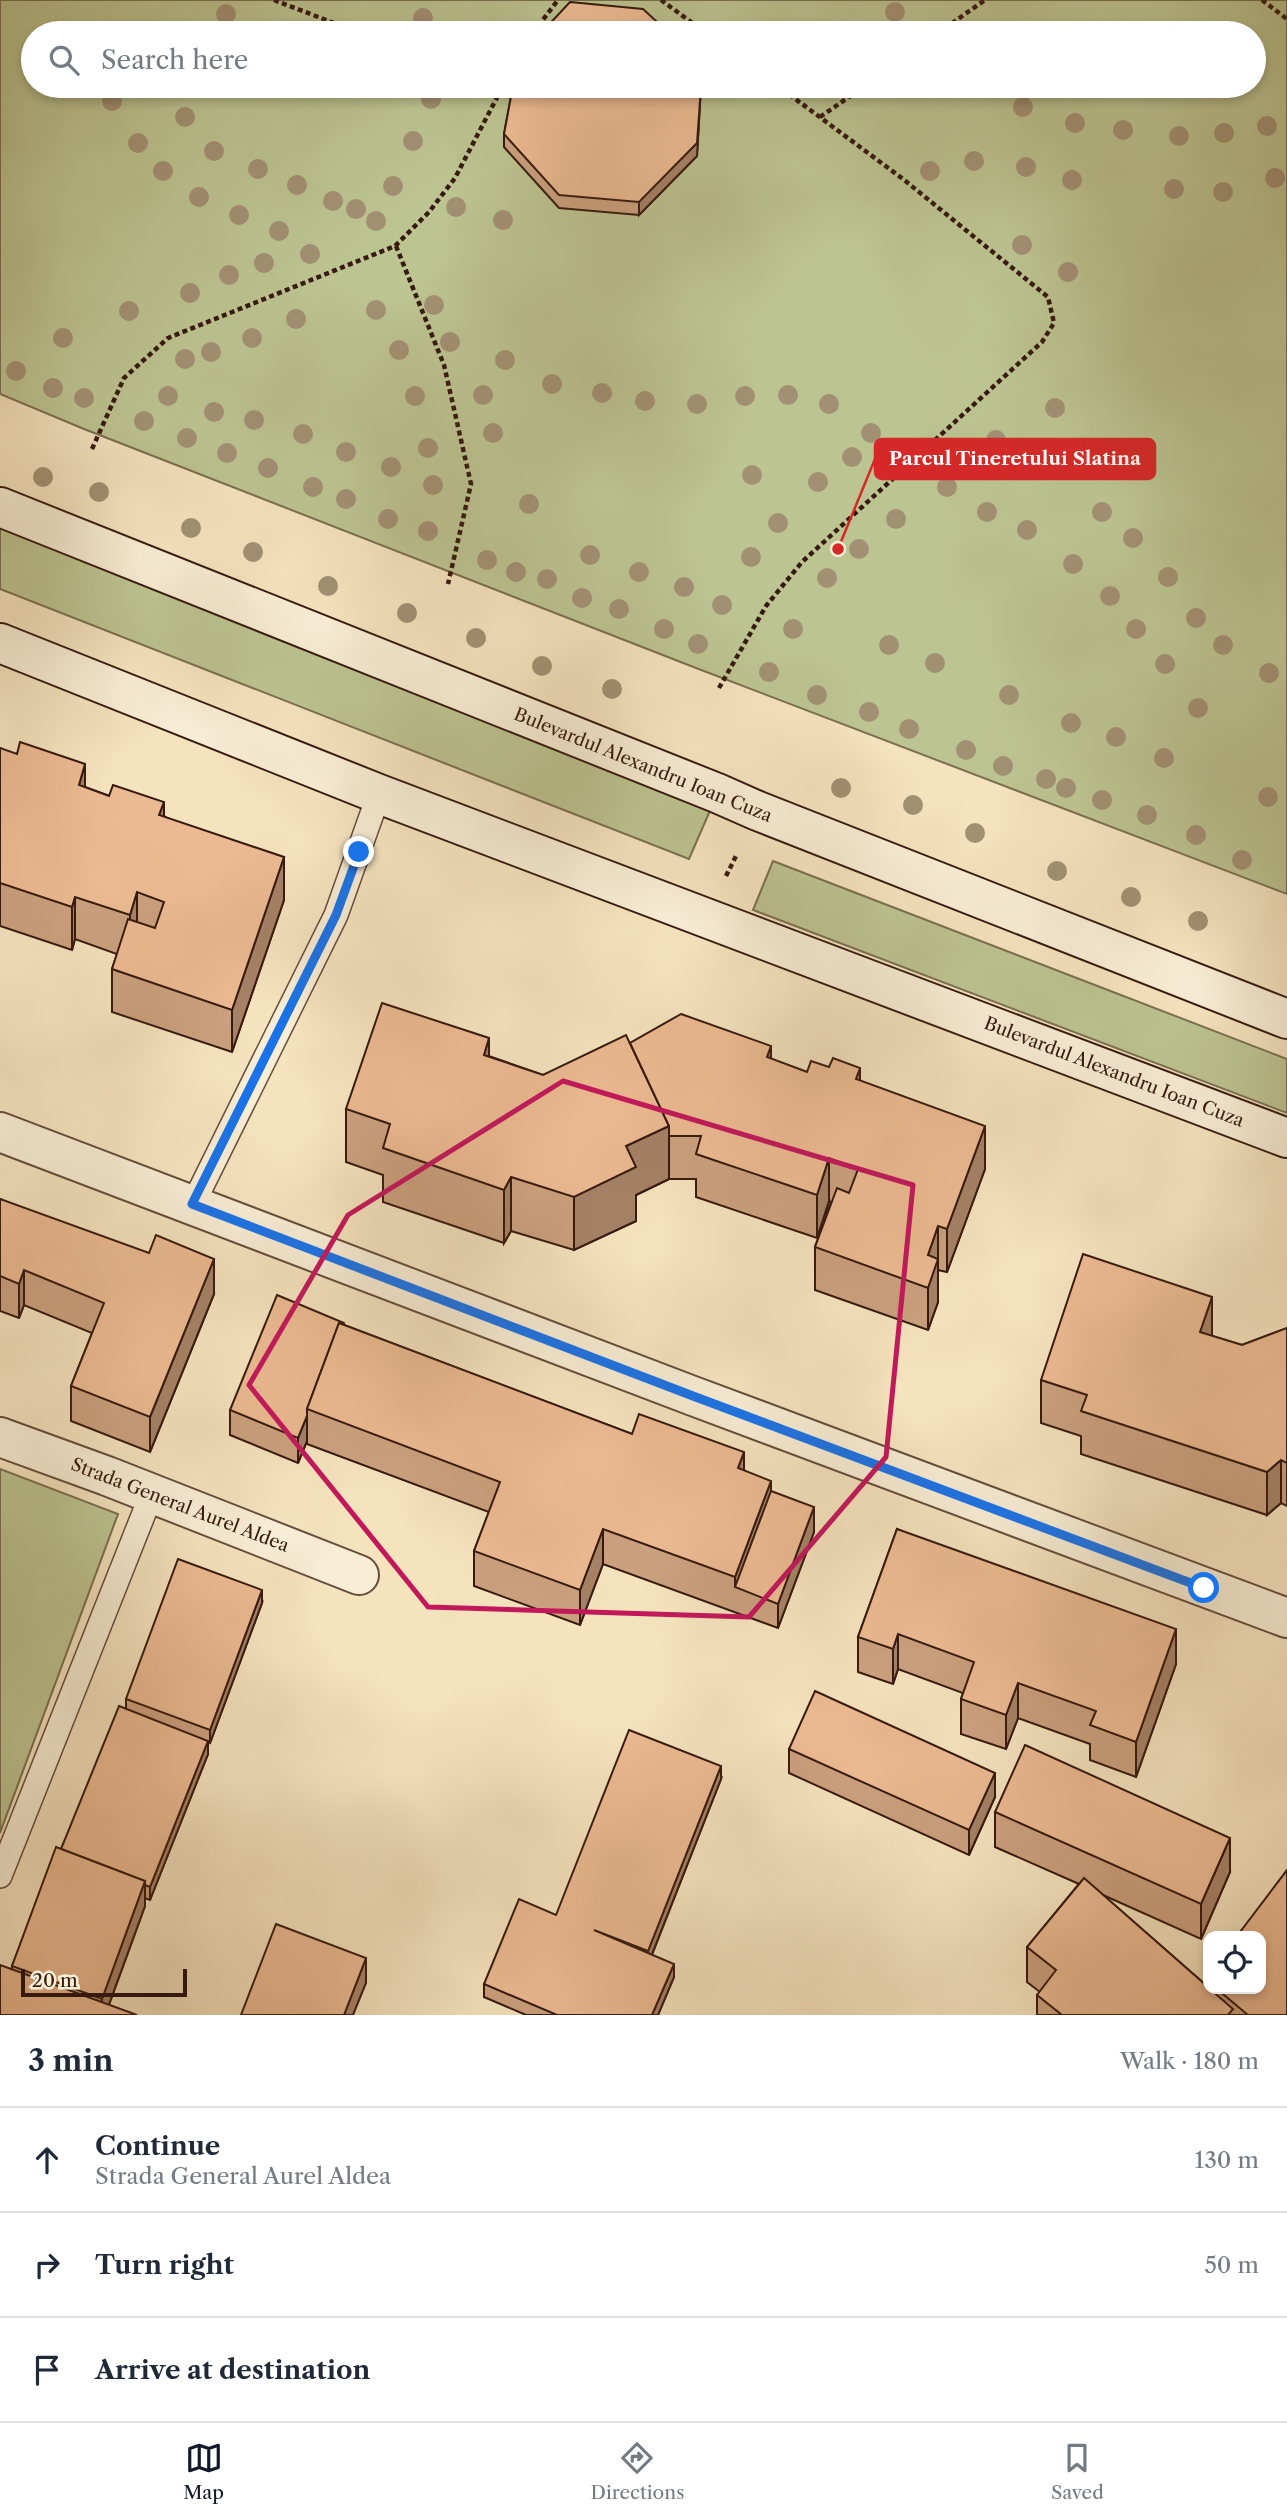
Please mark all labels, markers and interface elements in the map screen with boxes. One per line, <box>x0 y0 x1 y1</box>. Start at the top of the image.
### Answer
search box <box>21 21 1266 98</box>
icon: search <box>45 41 83 79</box>
text: Search here <box>101 44 248 76</box>
callout: Parcul Tineretului Slatina <box>875 439 1155 479</box>
text: Parcul Tineretului Slatina <box>889 447 1142 470</box>
street label: Bulevardul Alexandru Ioan Cuza <box>511 703 776 827</box>
route end <box>343 836 374 867</box>
street label: Bulevardul Alexandru Ioan Cuza <box>981 1012 1248 1132</box>
street label: Strada General Aurel Aldea <box>68 1453 293 1557</box>
route start <box>1188 1572 1219 1603</box>
map controls <box>1203 1931 1266 1994</box>
button: locate <box>1203 1931 1266 1994</box>
scale bar <box>21 1966 187 1998</box>
text: 20 m <box>32 1969 78 1992</box>
text: 3 min <box>28 2042 114 2079</box>
text: Walk · 180 m <box>1120 2047 1259 2075</box>
text: Continue <box>95 2130 220 2162</box>
icon: ahead <box>28 2141 66 2179</box>
text: 130 m <box>1195 2146 1259 2174</box>
text: Strada General Aurel Aldea <box>95 2162 391 2190</box>
icon: right <box>28 2246 66 2284</box>
text: Turn right <box>95 2249 234 2281</box>
text: 50 m <box>1204 2251 1259 2279</box>
icon: arrive <box>28 2351 66 2389</box>
text: Arrive at destination <box>95 2354 370 2386</box>
tab: Map <box>183 2439 224 2504</box>
tab: Directions <box>591 2439 684 2504</box>
tab: Saved <box>1051 2439 1104 2504</box>

